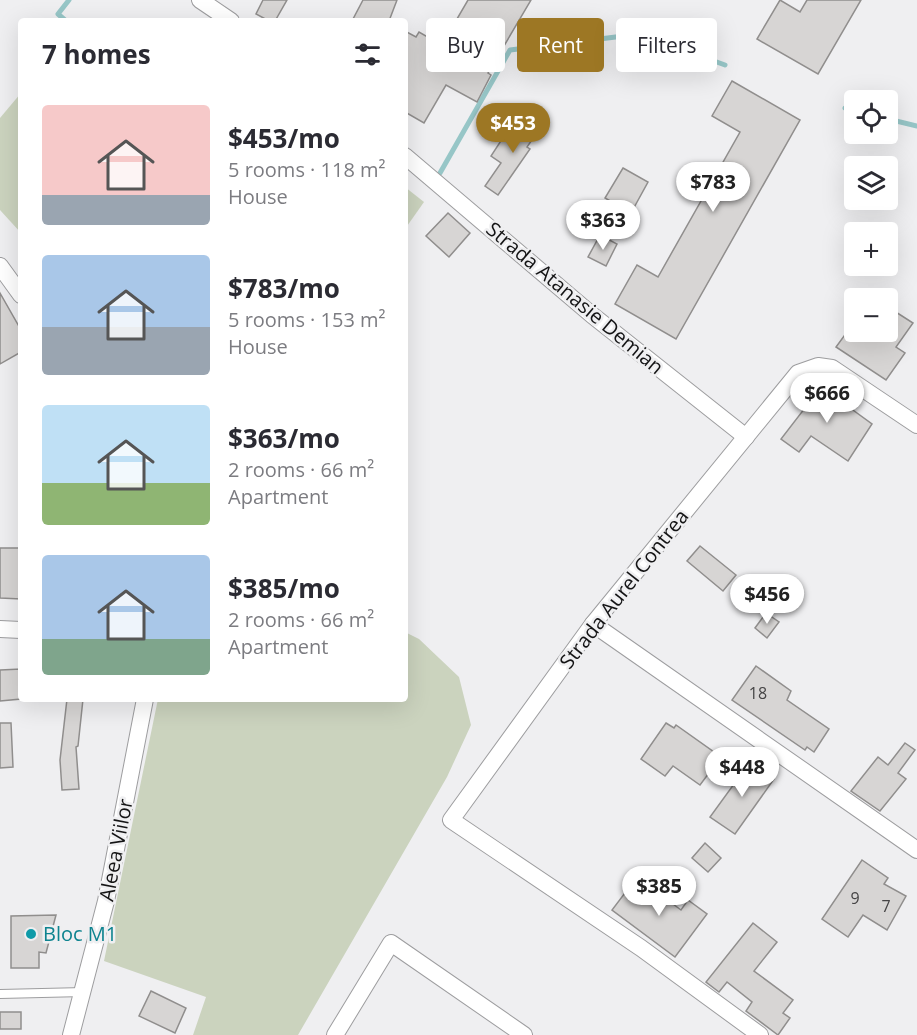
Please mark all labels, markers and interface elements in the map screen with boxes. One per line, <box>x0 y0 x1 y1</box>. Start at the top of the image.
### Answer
chip: Buy <box>426 18 505 72</box>
chip: Rent <box>517 18 604 72</box>
chip: Filters <box>616 18 717 72</box>
text: 7 homes <box>42 36 151 72</box>
icon: filters <box>351 38 384 71</box>
map controls <box>844 90 898 342</box>
button: locate <box>844 90 898 144</box>
pin: $453 <box>477 103 549 154</box>
text: $453 <box>490 109 536 136</box>
text: $453/mo <box>228 120 340 156</box>
icon: home <box>90 129 162 201</box>
text: 5 rooms · 118 m² <box>228 156 386 183</box>
button: layers <box>844 156 898 210</box>
pin: $783 <box>677 162 749 213</box>
text: $783 <box>690 168 736 195</box>
text: House <box>228 183 288 210</box>
pin: $363 <box>567 200 639 251</box>
text: $363 <box>580 206 626 233</box>
street label: Strada Atanasie Demian <box>481 215 670 380</box>
button: + <box>844 222 898 276</box>
text: $783/mo <box>228 270 340 306</box>
icon: home <box>90 279 162 351</box>
button: − <box>844 288 898 342</box>
text: 5 rooms · 153 m² <box>228 306 386 333</box>
text: House <box>228 333 288 360</box>
pin: $666 <box>791 373 863 424</box>
text: $666 <box>804 379 850 406</box>
text: $363/mo <box>228 420 340 456</box>
icon: home <box>90 429 162 501</box>
text: 2 rooms · 66 m² <box>228 456 374 483</box>
text: Apartment <box>228 483 328 510</box>
street label: Strada Aurel Contrea <box>553 504 694 674</box>
text: $385/mo <box>228 570 340 606</box>
pin: $456 <box>731 574 803 625</box>
icon: home <box>90 579 162 651</box>
text: $456 <box>744 580 790 607</box>
text: 2 rooms · 66 m² <box>228 606 374 633</box>
text: Apartment <box>228 633 328 660</box>
house number: 18 <box>749 682 767 704</box>
pin: $448 <box>706 747 778 798</box>
text: $448 <box>719 753 765 780</box>
street label: Aleea Viilor <box>92 796 139 903</box>
pin: $385 <box>623 866 695 917</box>
text: $385 <box>636 872 682 899</box>
house number: 9 <box>850 887 860 909</box>
house number: 7 <box>881 895 891 917</box>
place label: Bloc M1 <box>43 920 117 947</box>
marker: Bloc M1 <box>24 927 38 941</box>

